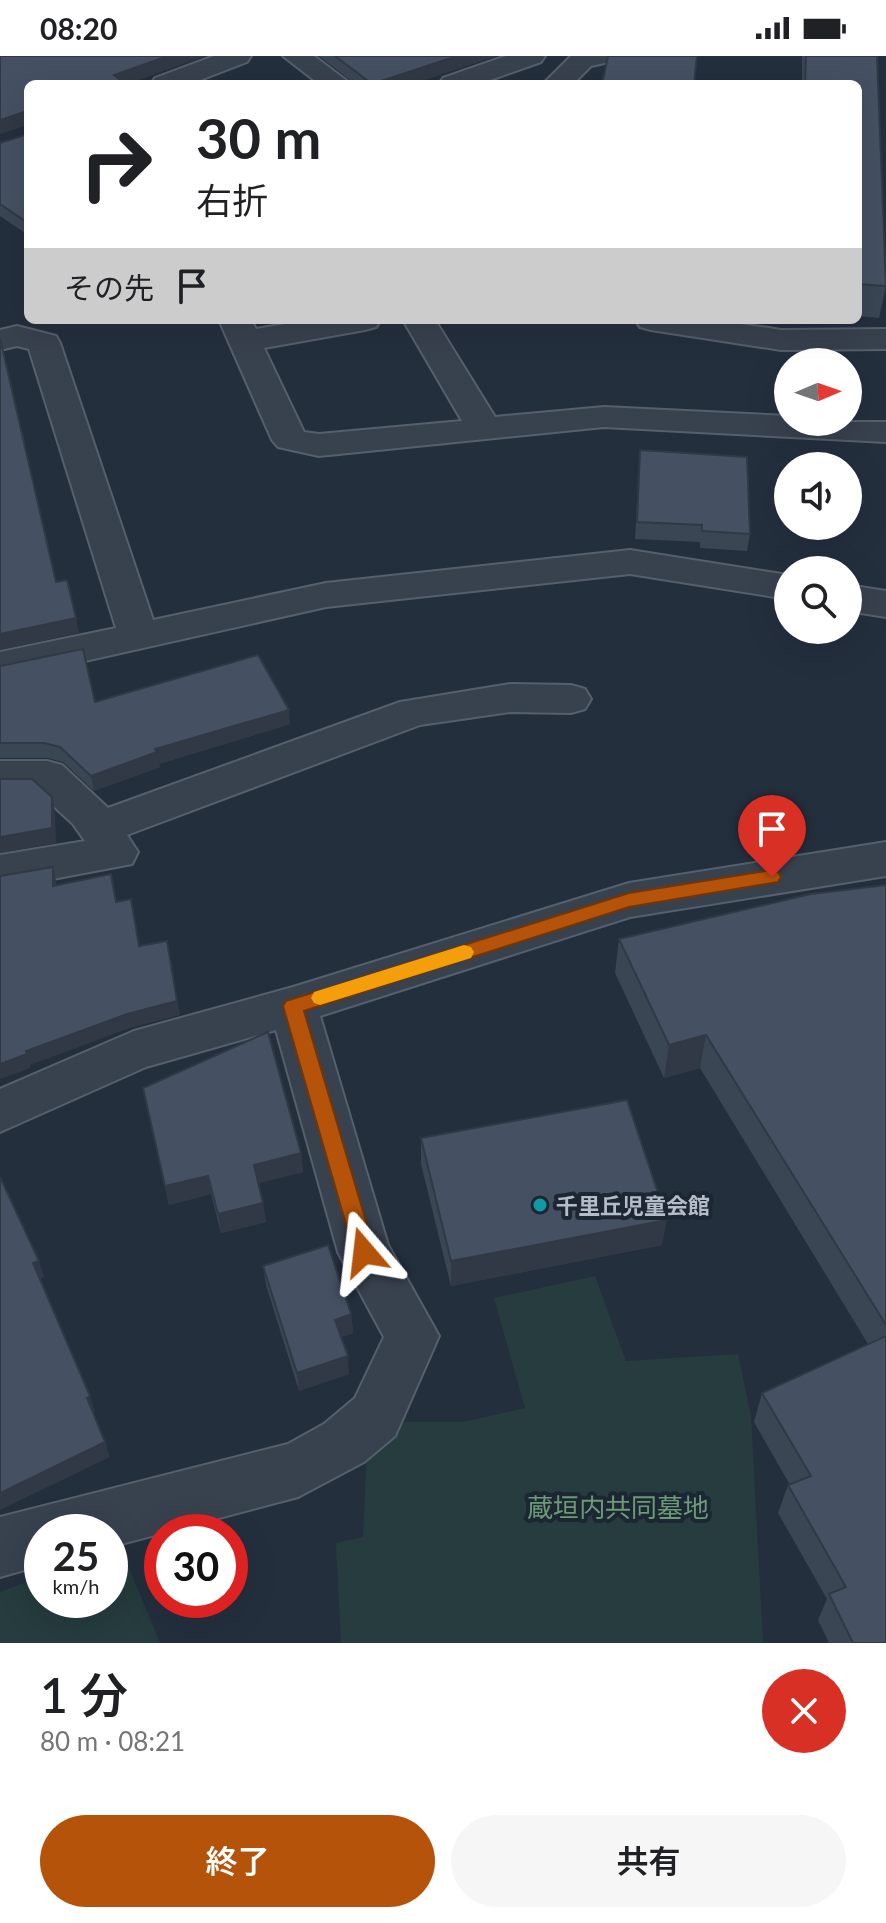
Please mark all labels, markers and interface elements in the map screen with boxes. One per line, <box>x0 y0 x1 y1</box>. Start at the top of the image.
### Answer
text: 08:20 <box>40 10 117 46</box>
text: 30 m <box>196 104 321 171</box>
icon: right <box>64 112 168 216</box>
text: 右折 <box>196 178 268 222</box>
icon: arrive <box>170 264 214 308</box>
text: その先 <box>64 269 154 305</box>
north arrow <box>774 348 862 436</box>
map controls <box>774 348 862 644</box>
button: sound <box>774 452 862 540</box>
button: search <box>774 556 862 644</box>
pin <box>738 795 806 877</box>
icon: arrive <box>750 807 794 851</box>
place label: 千里丘児童会館 <box>556 1192 710 1219</box>
marker: 千里丘児童会館 <box>531 1196 549 1214</box>
position arrow <box>322 1210 406 1294</box>
park label: 蔵垣内共同墓地 <box>527 1491 709 1523</box>
speed limit sign: 30 <box>144 1514 248 1618</box>
text: 25 <box>53 1532 99 1580</box>
text: km/h <box>53 1574 99 1598</box>
text: 1 分 <box>40 1666 128 1723</box>
button: close <box>762 1669 846 1753</box>
text: 80 m · 08:21 <box>40 1725 185 1757</box>
button: 終了 <box>40 1815 435 1907</box>
button: 共有 <box>451 1815 846 1907</box>

